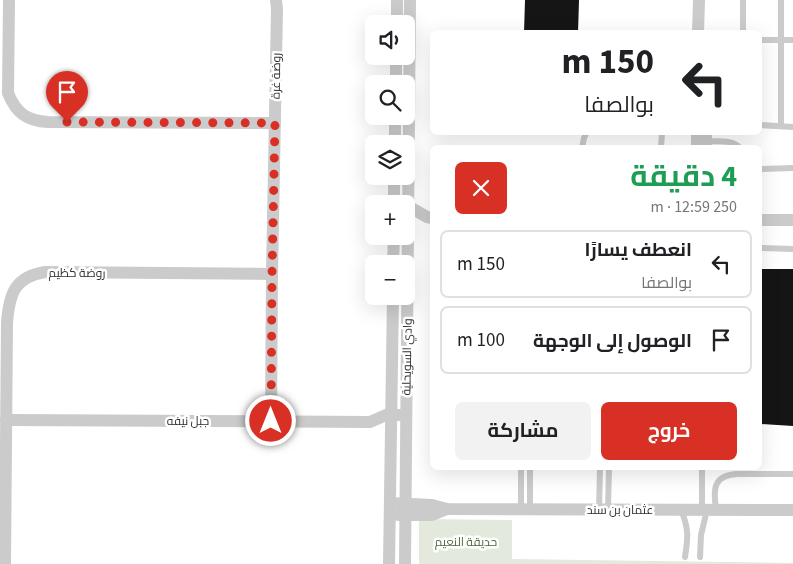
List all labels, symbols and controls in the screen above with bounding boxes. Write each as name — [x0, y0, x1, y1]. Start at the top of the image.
map controls — [365, 15, 415, 305]
button: sound — [365, 15, 415, 65]
text: 150 m — [562, 37, 654, 87]
icon: left — [672, 50, 737, 115]
street label: روضة غرة — [268, 53, 285, 99]
pin — [46, 71, 88, 122]
button: search — [365, 75, 415, 125]
icon: arrive — [53, 78, 81, 106]
text: بوالصفا — [584, 89, 654, 121]
button: layers — [365, 135, 415, 185]
text: 4 دقيقة — [630, 155, 737, 198]
button: close — [455, 162, 507, 214]
button: + — [365, 195, 415, 245]
text: 250 m · 12:59 — [650, 196, 737, 218]
text: انعطف يسارًا — [585, 237, 692, 264]
icon: left — [707, 250, 735, 278]
text: 150 m — [457, 251, 505, 278]
button: − — [365, 255, 415, 305]
street label: روضة كظيم — [49, 265, 105, 282]
text: بوالصفا — [641, 272, 692, 294]
street label: وادي السويحلية — [398, 318, 418, 396]
icon: arrive — [707, 326, 735, 354]
text: 100 m — [457, 327, 505, 354]
text: الوصول إلى الوجهة — [533, 328, 692, 355]
position arrow — [244, 394, 296, 446]
button: مشاركة — [455, 402, 591, 460]
button: خروج — [601, 402, 737, 460]
street label: جبل نيفه — [167, 413, 209, 430]
street label: عثمان بن سند — [587, 502, 653, 519]
park label: حديقة النعيم — [435, 534, 497, 551]

